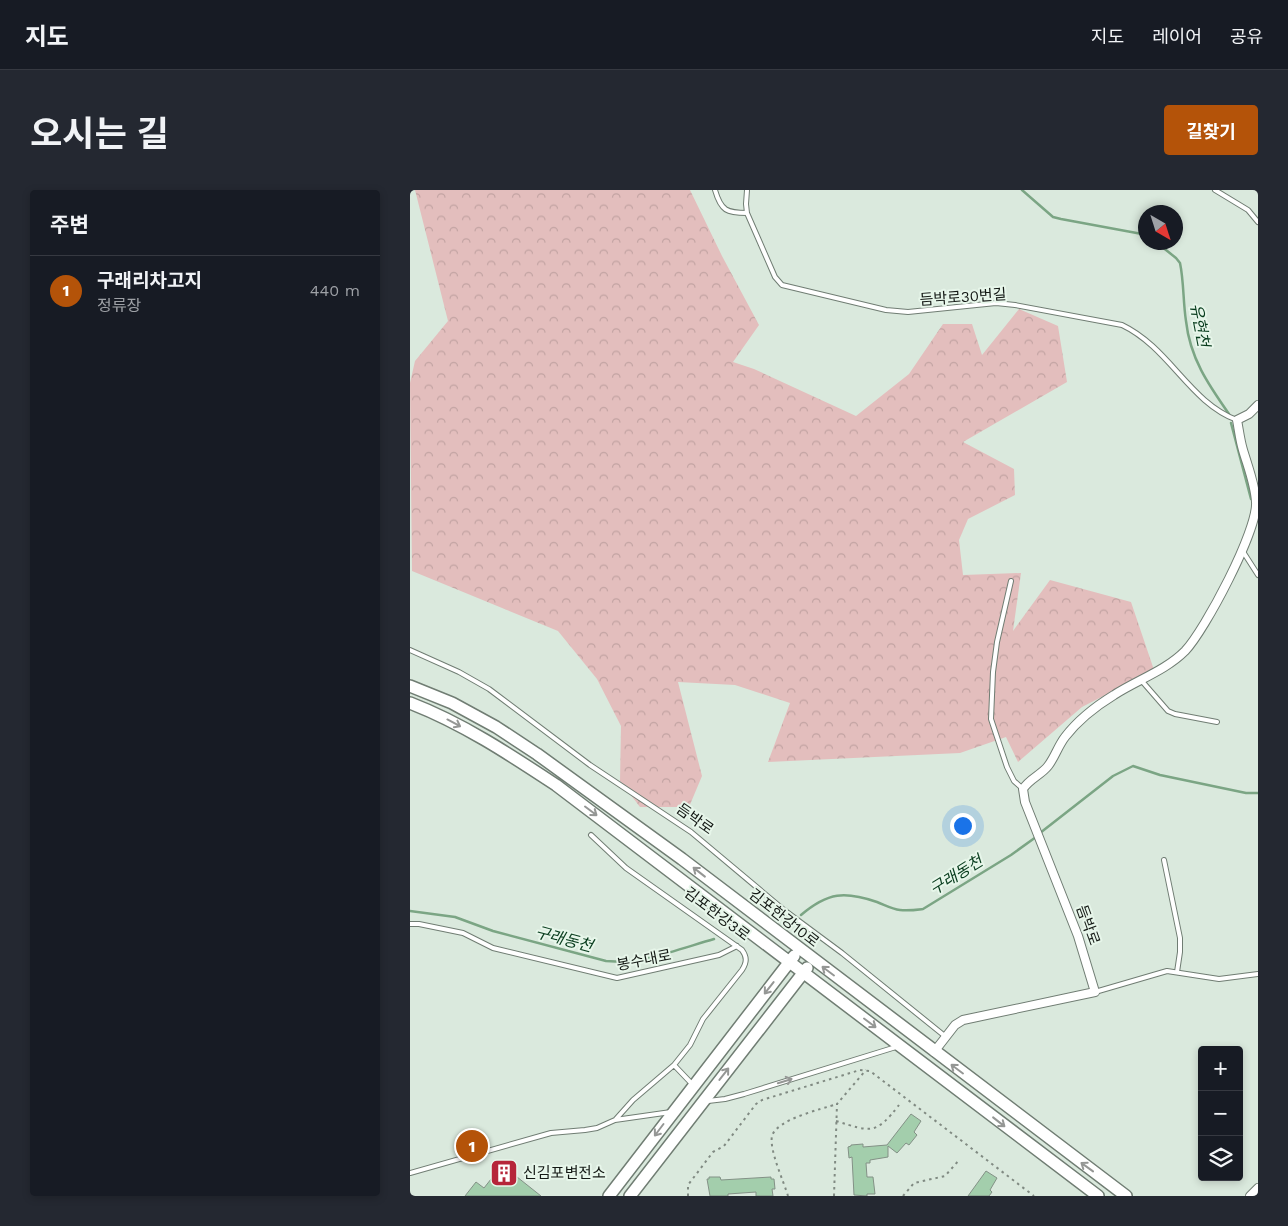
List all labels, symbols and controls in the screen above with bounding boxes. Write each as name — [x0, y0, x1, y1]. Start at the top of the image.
text: 지도 — [25, 23, 69, 51]
text: 지도 — [1091, 26, 1124, 47]
text: 레이어 — [1152, 26, 1202, 47]
text: 공유 — [1230, 26, 1263, 47]
button: 길찾기 — [1164, 105, 1258, 155]
text: 오시는 길 — [30, 113, 169, 155]
north arrow — [1138, 205, 1183, 250]
text: 주변 — [50, 212, 89, 237]
text: 구래리차고지 — [97, 269, 202, 292]
text: 1 — [63, 281, 69, 300]
text: 440 m — [310, 281, 360, 300]
street label: 듬박로30번길 — [919, 285, 1007, 309]
text: 정류장 — [97, 296, 141, 315]
water label: 유현천 — [1186, 302, 1214, 351]
one-way arrow — [447, 719, 461, 729]
street label: 듬박로 — [673, 800, 717, 838]
one-way arrow — [584, 806, 598, 816]
your location — [950, 813, 976, 839]
water label: 구래동천 — [926, 850, 988, 899]
one-way arrow — [692, 867, 706, 877]
street label: 김포한강3로 — [681, 883, 753, 945]
street label: 김포한강10로 — [745, 885, 823, 951]
street label: 듬박로 — [1072, 902, 1104, 948]
water label: 구래동천 — [533, 922, 597, 956]
street label: 봉수대로 — [615, 946, 673, 974]
one-way arrow — [821, 966, 835, 976]
one-way arrow — [764, 981, 775, 994]
one-way arrow — [863, 1017, 876, 1028]
map controls — [1198, 1046, 1243, 1181]
button: + — [1198, 1046, 1243, 1091]
one-way arrow — [951, 1064, 964, 1075]
one-way arrow — [719, 1068, 730, 1081]
one-way arrow — [776, 1076, 792, 1086]
button: − — [1198, 1091, 1243, 1136]
one-way arrow — [992, 1117, 1006, 1127]
one-way arrow — [654, 1123, 664, 1137]
pin: 1 — [456, 1127, 488, 1165]
button: layers — [1198, 1136, 1243, 1181]
building icon: 신김포변전소 — [489, 1158, 519, 1188]
one-way arrow — [1080, 1162, 1094, 1172]
place label: 신김포변전소 — [523, 1164, 606, 1182]

